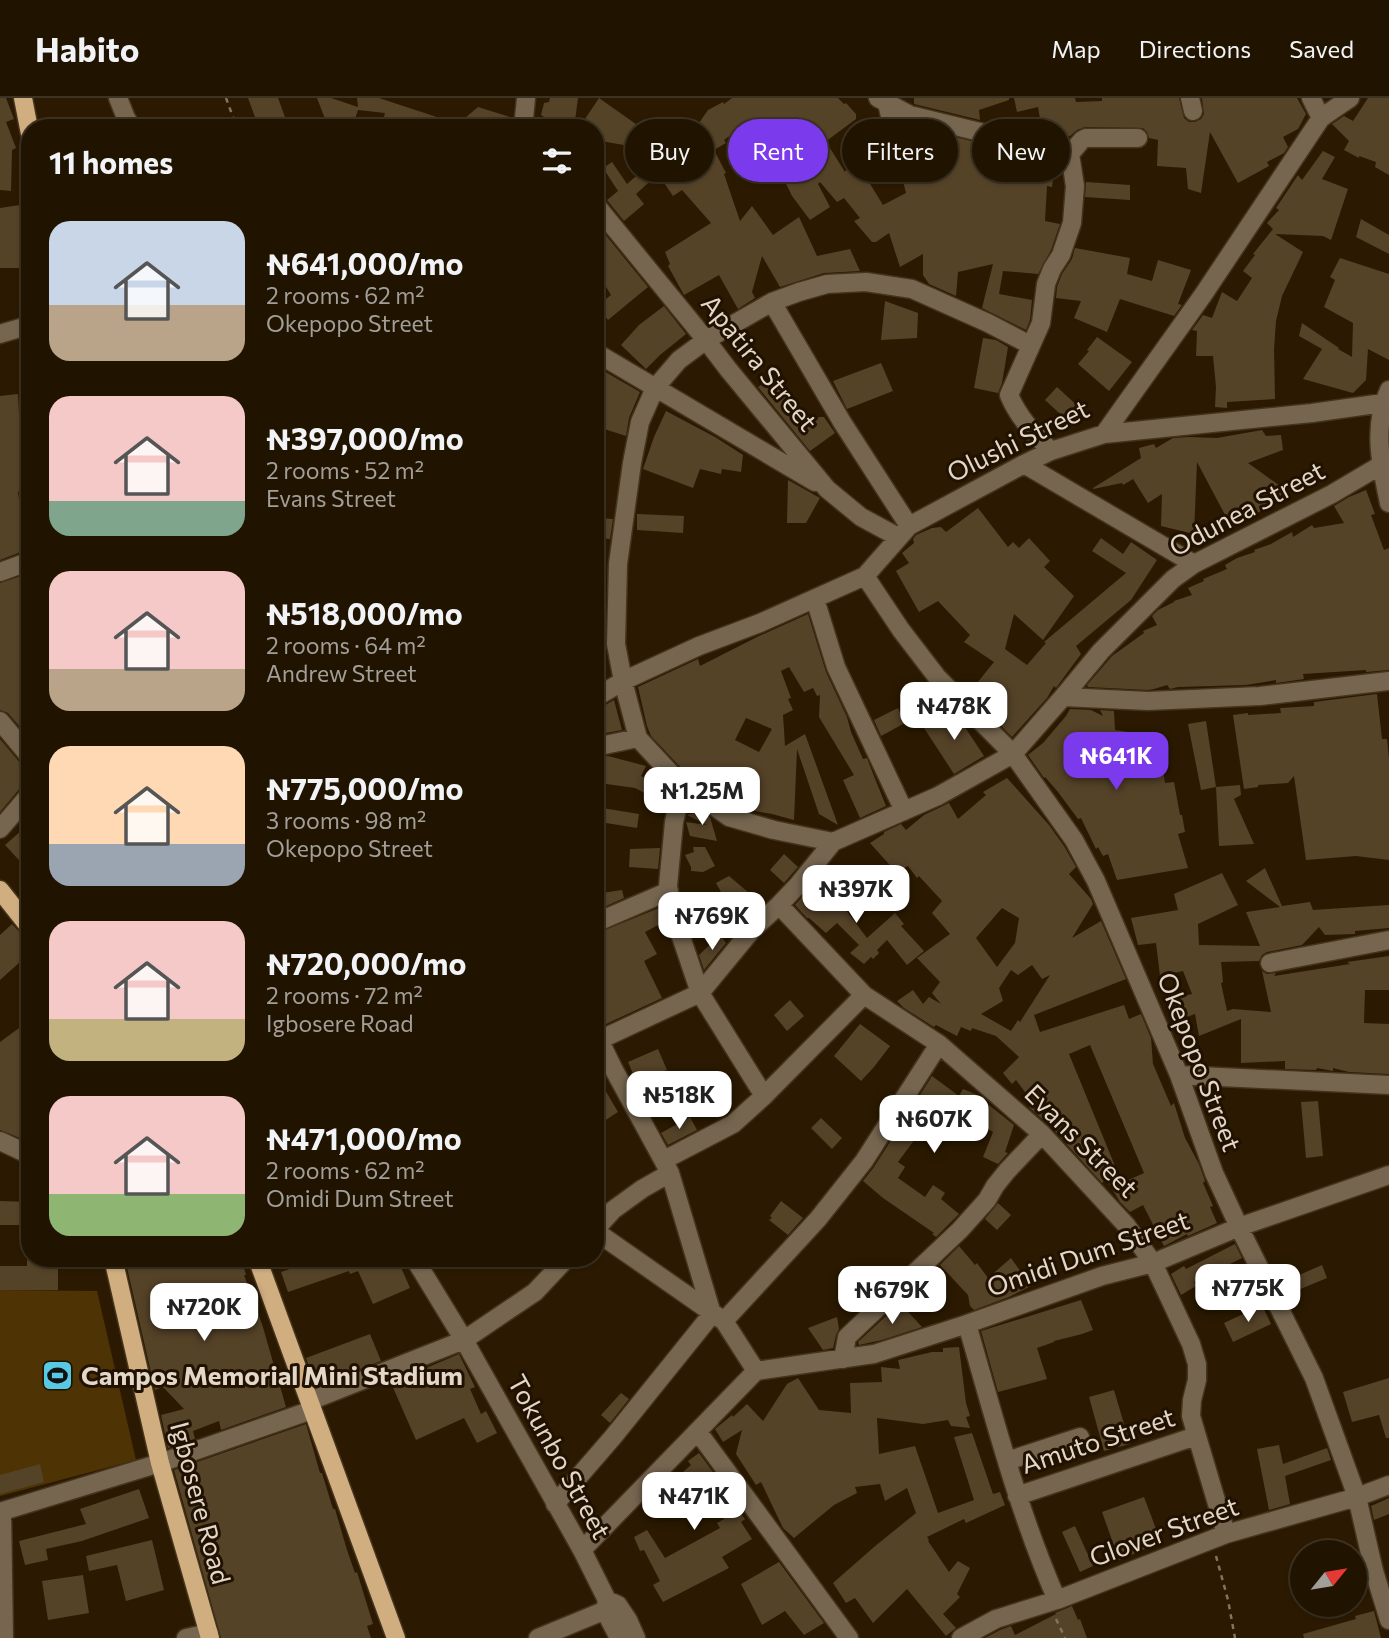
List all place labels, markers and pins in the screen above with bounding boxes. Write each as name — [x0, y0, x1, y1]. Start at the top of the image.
pin: ₦478K — [905, 682, 1003, 742]
pin: ₦641K — [1067, 732, 1165, 792]
pin: ₦1.25M — [645, 768, 759, 827]
pin: ₦397K — [807, 866, 905, 925]
pin: ₦769K — [663, 892, 761, 952]
pin: ₦518K — [630, 1072, 728, 1131]
pin: ₦607K — [885, 1096, 983, 1155]
pin: ₦775K — [1199, 1264, 1297, 1324]
pin: ₦679K — [843, 1266, 941, 1326]
pin: ₦720K — [155, 1284, 253, 1343]
sports icon: Campos Memorial Mini Stadium — [41, 1359, 75, 1393]
place label: Campos Memorial Mini Stadium — [81, 1359, 463, 1390]
pin: ₦471K — [645, 1472, 743, 1532]

